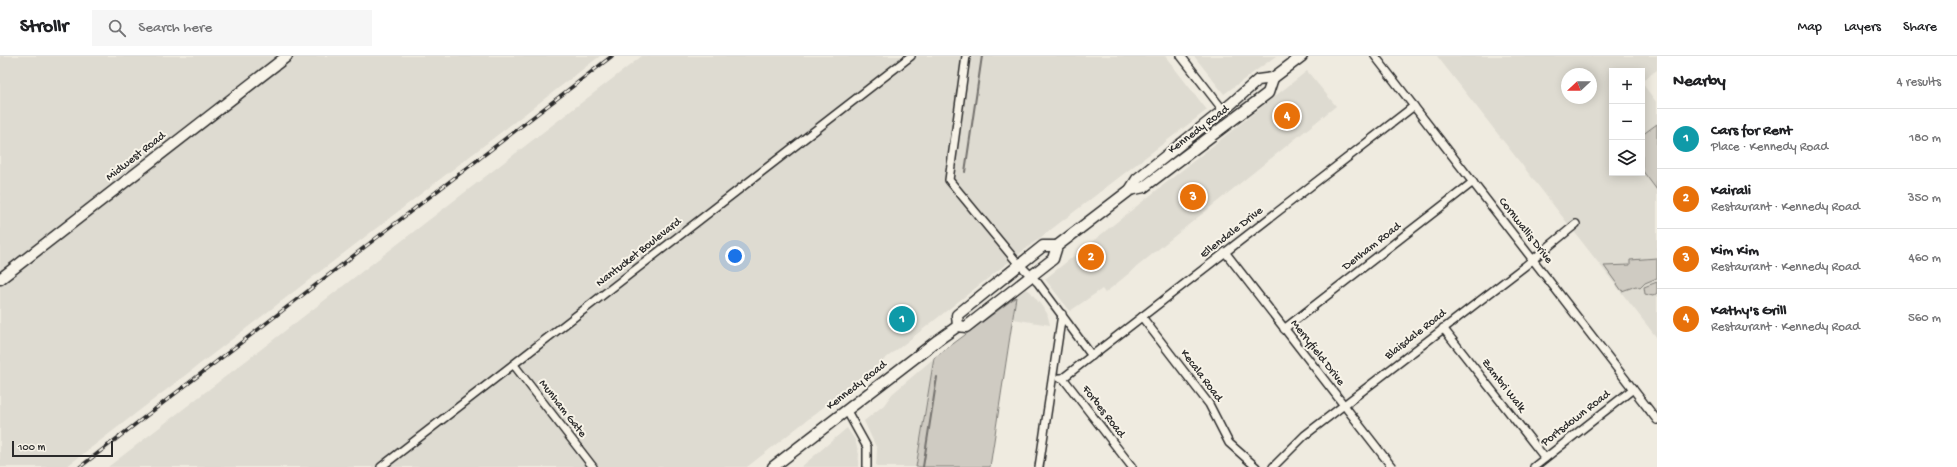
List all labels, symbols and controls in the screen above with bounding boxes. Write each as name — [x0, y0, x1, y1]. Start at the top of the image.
search box — [92, 10, 372, 46]
text: Strollr — [20, 16, 68, 39]
icon: search — [106, 17, 128, 39]
text: Search here — [138, 19, 212, 37]
text: Map — [1798, 19, 1822, 36]
text: Layers — [1844, 19, 1881, 36]
text: Share — [1903, 19, 1937, 36]
north arrow — [1561, 68, 1597, 104]
map controls — [1609, 68, 1645, 176]
button: + — [1609, 68, 1645, 104]
text: Nearby — [1673, 72, 1726, 92]
text: 4 results — [1897, 75, 1941, 90]
pin: 4 — [1274, 101, 1300, 131]
street label: Kennedy Road — [1166, 102, 1233, 157]
button: − — [1609, 104, 1645, 140]
text: Cars for Rent — [1711, 122, 1792, 140]
street label: Midwest Road — [103, 129, 169, 185]
text: 1 — [1683, 131, 1689, 146]
text: 180 m — [1909, 131, 1941, 146]
button: layers — [1609, 140, 1645, 176]
text: Place · Kennedy Road — [1711, 140, 1828, 155]
pin: 3 — [1180, 182, 1206, 212]
text: Kairali — [1711, 182, 1751, 200]
text: 2 — [1683, 191, 1689, 206]
text: 350 m — [1908, 191, 1941, 206]
street label: Cornwallis Drive — [1495, 195, 1556, 267]
text: Restaurant · Kennedy Road — [1711, 200, 1860, 215]
street label: Ellendale Drive — [1198, 204, 1267, 262]
street label: Nantucket Boulevard — [594, 215, 685, 291]
street label: Denham Road — [1339, 219, 1405, 275]
pin: 2 — [1078, 242, 1104, 272]
text: Kim Kim — [1711, 242, 1759, 260]
your location — [725, 246, 745, 266]
text: 3 — [1683, 251, 1689, 266]
text: 460 m — [1909, 251, 1941, 266]
text: Restaurant · Kennedy Road — [1711, 260, 1860, 275]
text: Kathy's Grill — [1711, 302, 1787, 320]
pin: 1 — [889, 304, 915, 334]
street label: Blaisdale Road — [1382, 306, 1450, 364]
text: 4 — [1683, 311, 1689, 326]
text: 560 m — [1908, 311, 1941, 326]
street label: Merryfield Drive — [1287, 317, 1348, 389]
text: Restaurant · Kennedy Road — [1711, 320, 1860, 335]
street label: Kecala Road — [1177, 347, 1226, 406]
street label: Zambri Walk — [1478, 357, 1529, 417]
street label: Kennedy Road — [824, 358, 891, 414]
street label: Munham Gate — [535, 377, 589, 441]
street label: Forbes Road — [1078, 382, 1128, 442]
street label: Portsdown Road — [1538, 387, 1614, 451]
scale bar — [12, 439, 113, 458]
text: 100 m — [18, 442, 45, 454]

